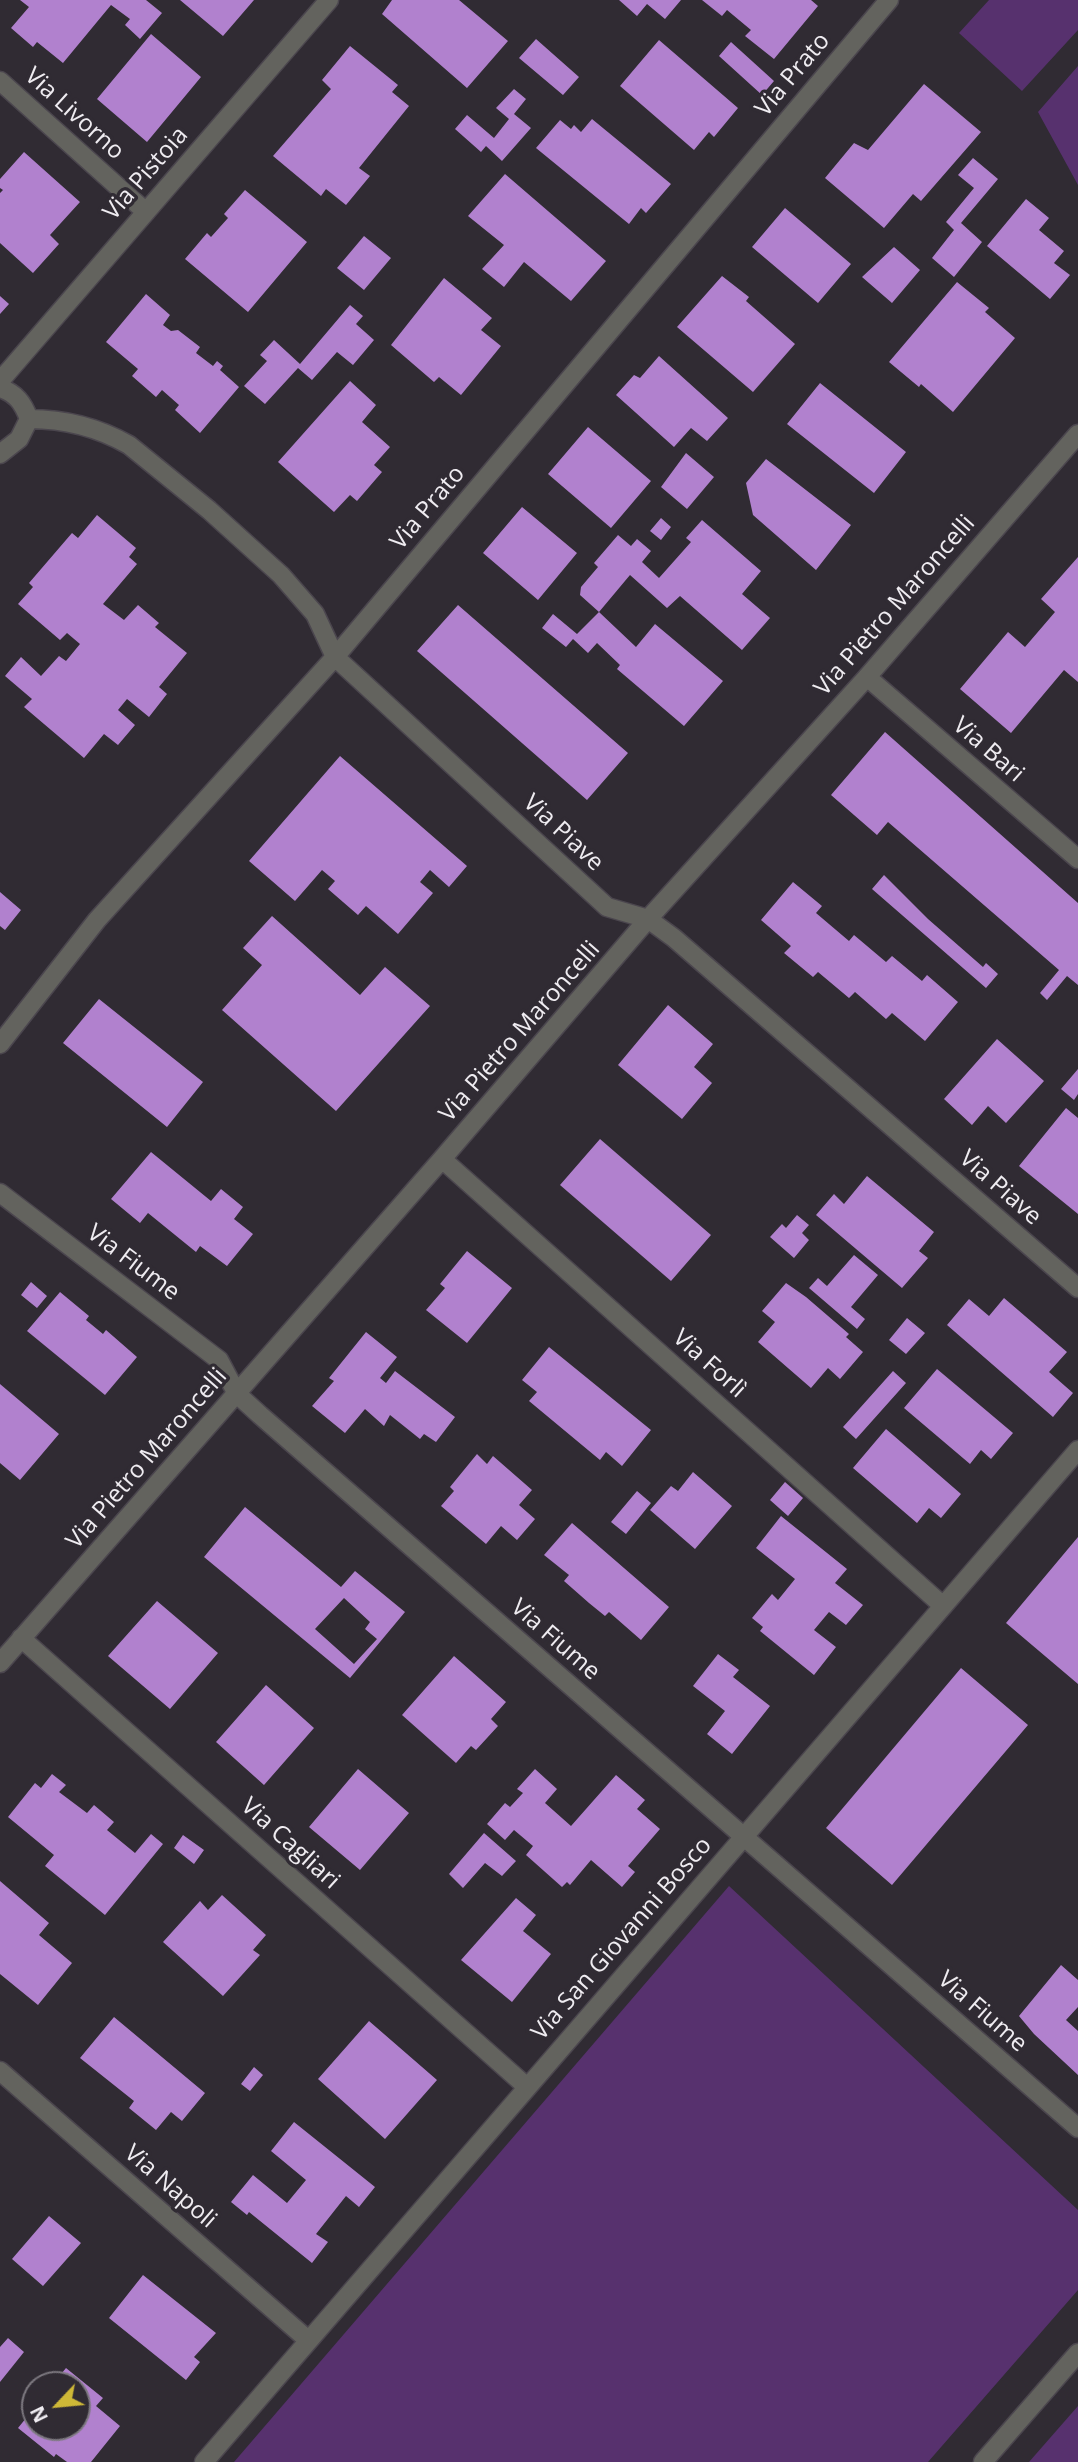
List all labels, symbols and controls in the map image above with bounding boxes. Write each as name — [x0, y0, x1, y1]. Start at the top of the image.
street label: Via Prato — [750, 27, 836, 123]
street label: Via Livorno — [18, 62, 130, 166]
street label: Via Pistoia — [98, 121, 194, 227]
street label: Via Prato — [385, 460, 471, 556]
street label: Via Pietro Maroncelli — [809, 510, 981, 702]
street label: Via Bari — [947, 711, 1029, 789]
street label: Via Piave — [517, 789, 609, 877]
street label: Via Pietro Maroncelli — [434, 936, 606, 1128]
street label: Via Piave — [953, 1145, 1047, 1231]
street label: Via Fiume — [81, 1219, 185, 1307]
street label: Via Forlì — [666, 1324, 752, 1404]
street label: Via Pietro Maroncelli — [61, 1363, 233, 1555]
street label: Via Fiume — [504, 1593, 606, 1687]
street label: Via Cagliari — [235, 1792, 345, 1896]
street label: Via San Giovanni Bosco — [526, 1832, 718, 2046]
street label: Via Fiume — [931, 1965, 1033, 2059]
street label: Via Napoli — [118, 2139, 222, 2235]
north arrow — [21, 2371, 91, 2441]
text: N — [24, 2402, 54, 2427]

